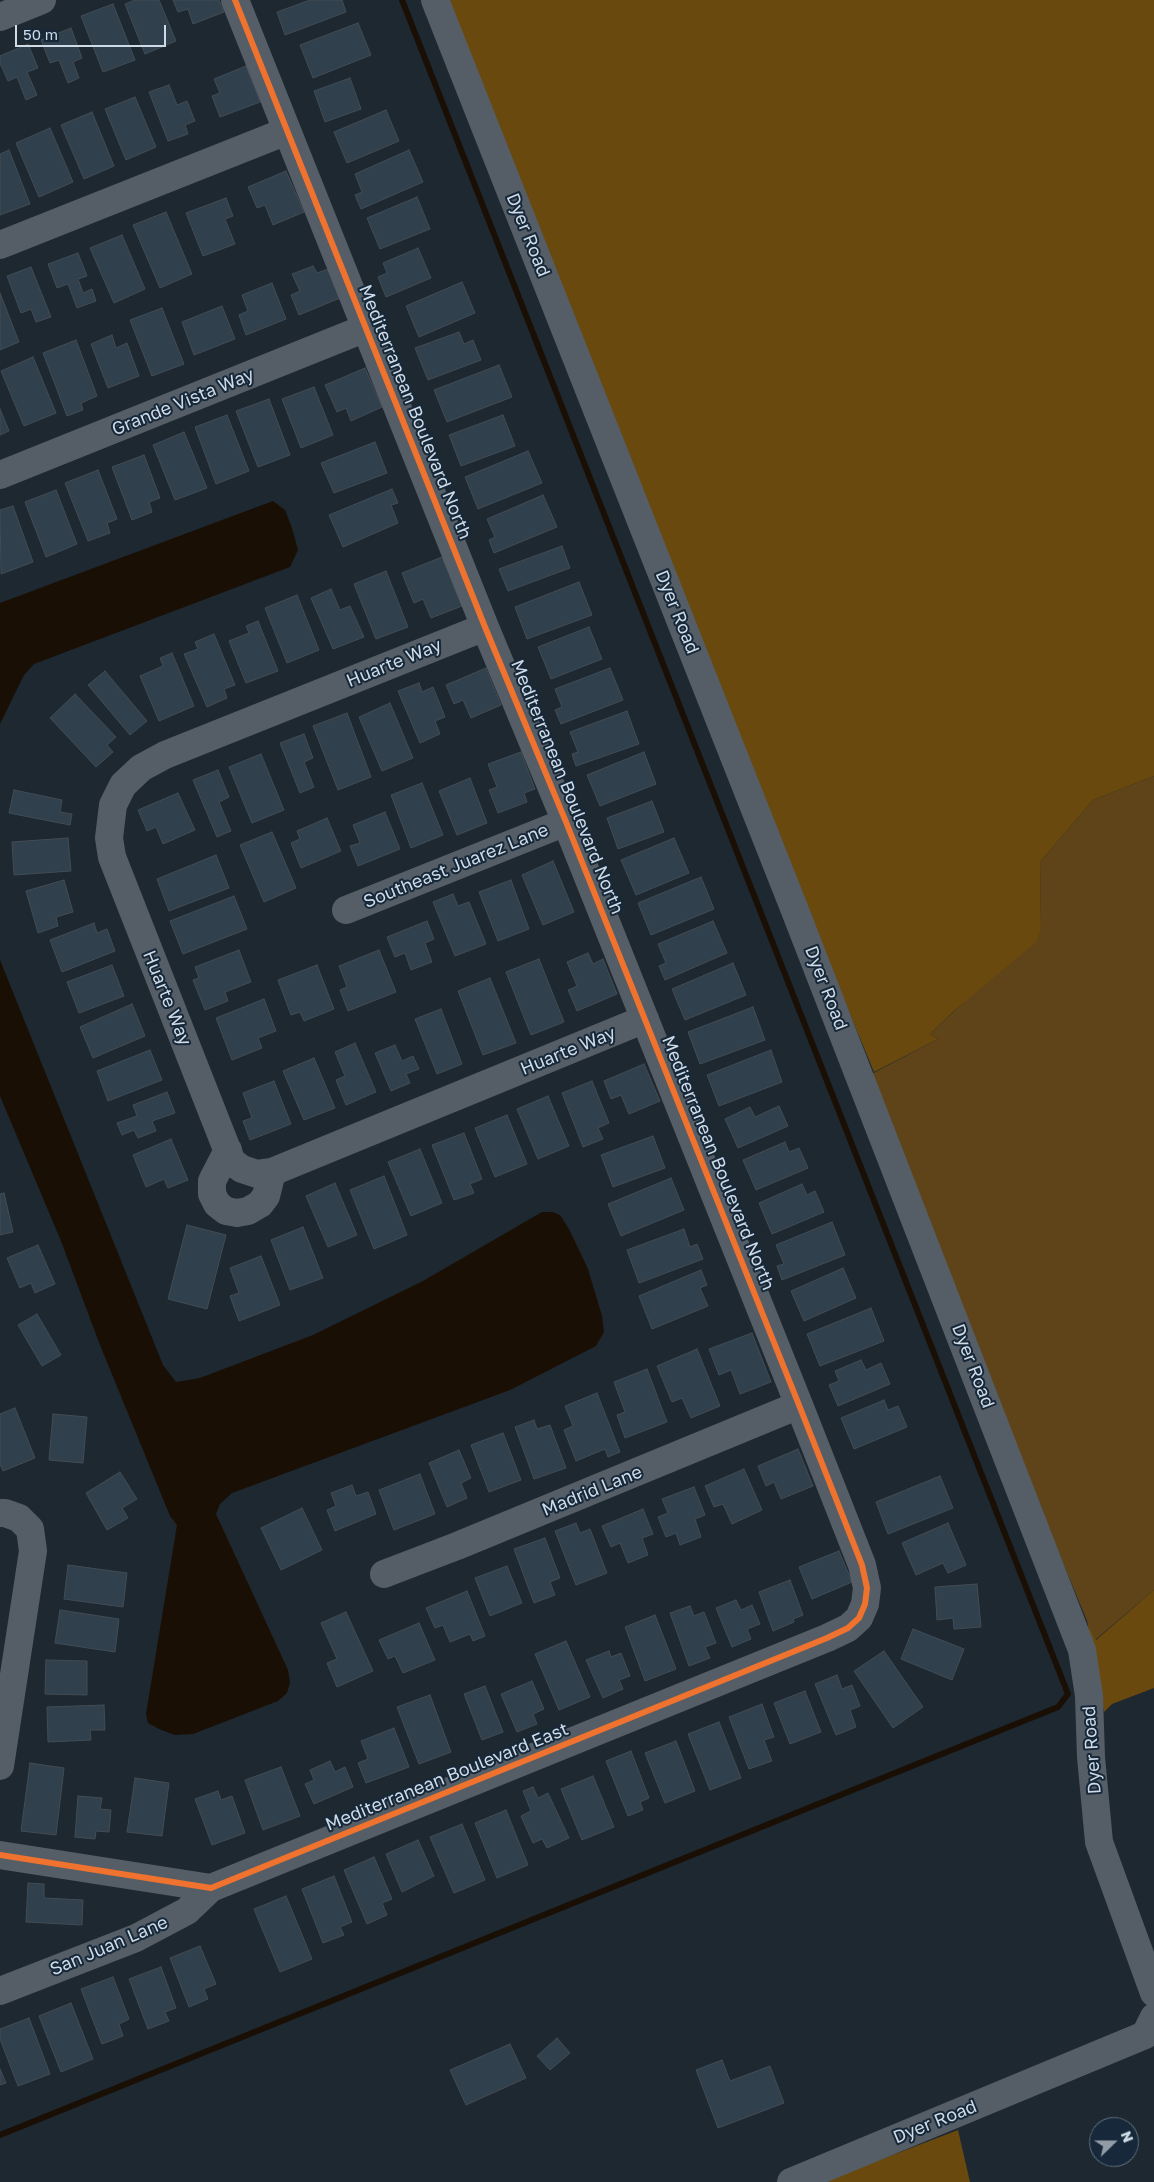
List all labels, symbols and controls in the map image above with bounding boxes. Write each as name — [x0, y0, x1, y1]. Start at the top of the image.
scale bar — [18, 15, 169, 47]
text: 50 m — [23, 25, 58, 43]
street label: Dyer Road — [501, 190, 555, 280]
street label: Mediterranean Boulevard North — [354, 282, 476, 542]
street label: Grande Vista Way — [109, 364, 257, 440]
street label: Dyer Road — [650, 567, 704, 657]
street label: Huarte Way — [343, 634, 445, 692]
street label: Mediterranean Boulevard North — [506, 657, 628, 917]
street label: Southeast Juarez Lane — [360, 819, 552, 913]
street label: Dyer Road — [800, 943, 852, 1033]
street label: Huarte Way — [138, 947, 196, 1049]
street label: Huarte Way — [517, 1022, 619, 1080]
street label: Mediterranean Boulevard North — [657, 1033, 779, 1293]
street label: Dyer Road — [947, 1321, 999, 1411]
street label: Madrid Lane — [539, 1461, 645, 1521]
street label: Dyer Road — [1078, 1705, 1106, 1795]
street label: Mediterranean Boulevard East — [322, 1718, 572, 1836]
street label: San Juan Lane — [47, 1911, 171, 1981]
street label: Dyer Road — [890, 2095, 980, 2149]
north arrow — [1089, 2117, 1139, 2167]
text: N — [1118, 2128, 1137, 2145]

